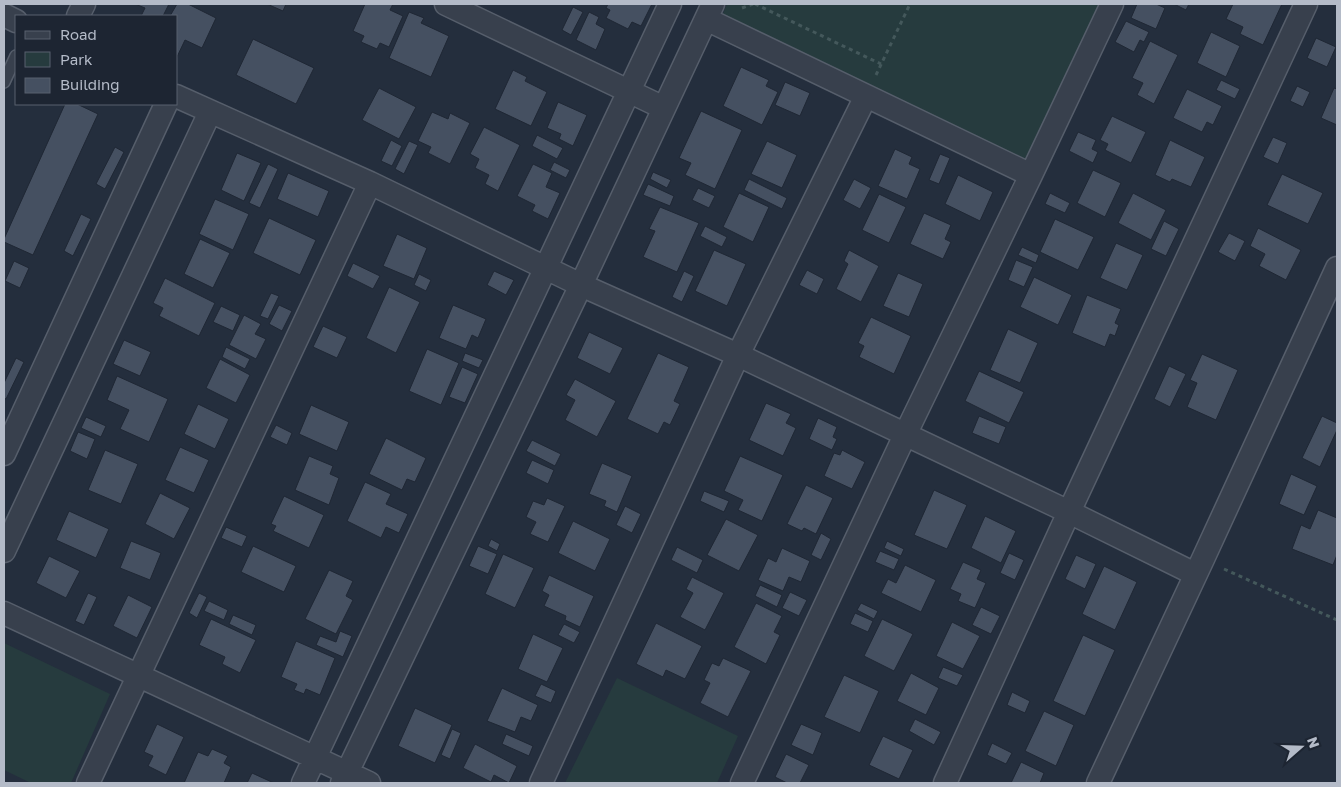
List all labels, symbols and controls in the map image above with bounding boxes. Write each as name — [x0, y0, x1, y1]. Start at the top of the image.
legend — [15, 15, 178, 105]
text: Road — [60, 25, 97, 43]
text: Park — [60, 50, 93, 68]
text: Building — [60, 75, 120, 93]
north arrow — [1276, 722, 1326, 772]
text: N — [1304, 734, 1323, 750]

